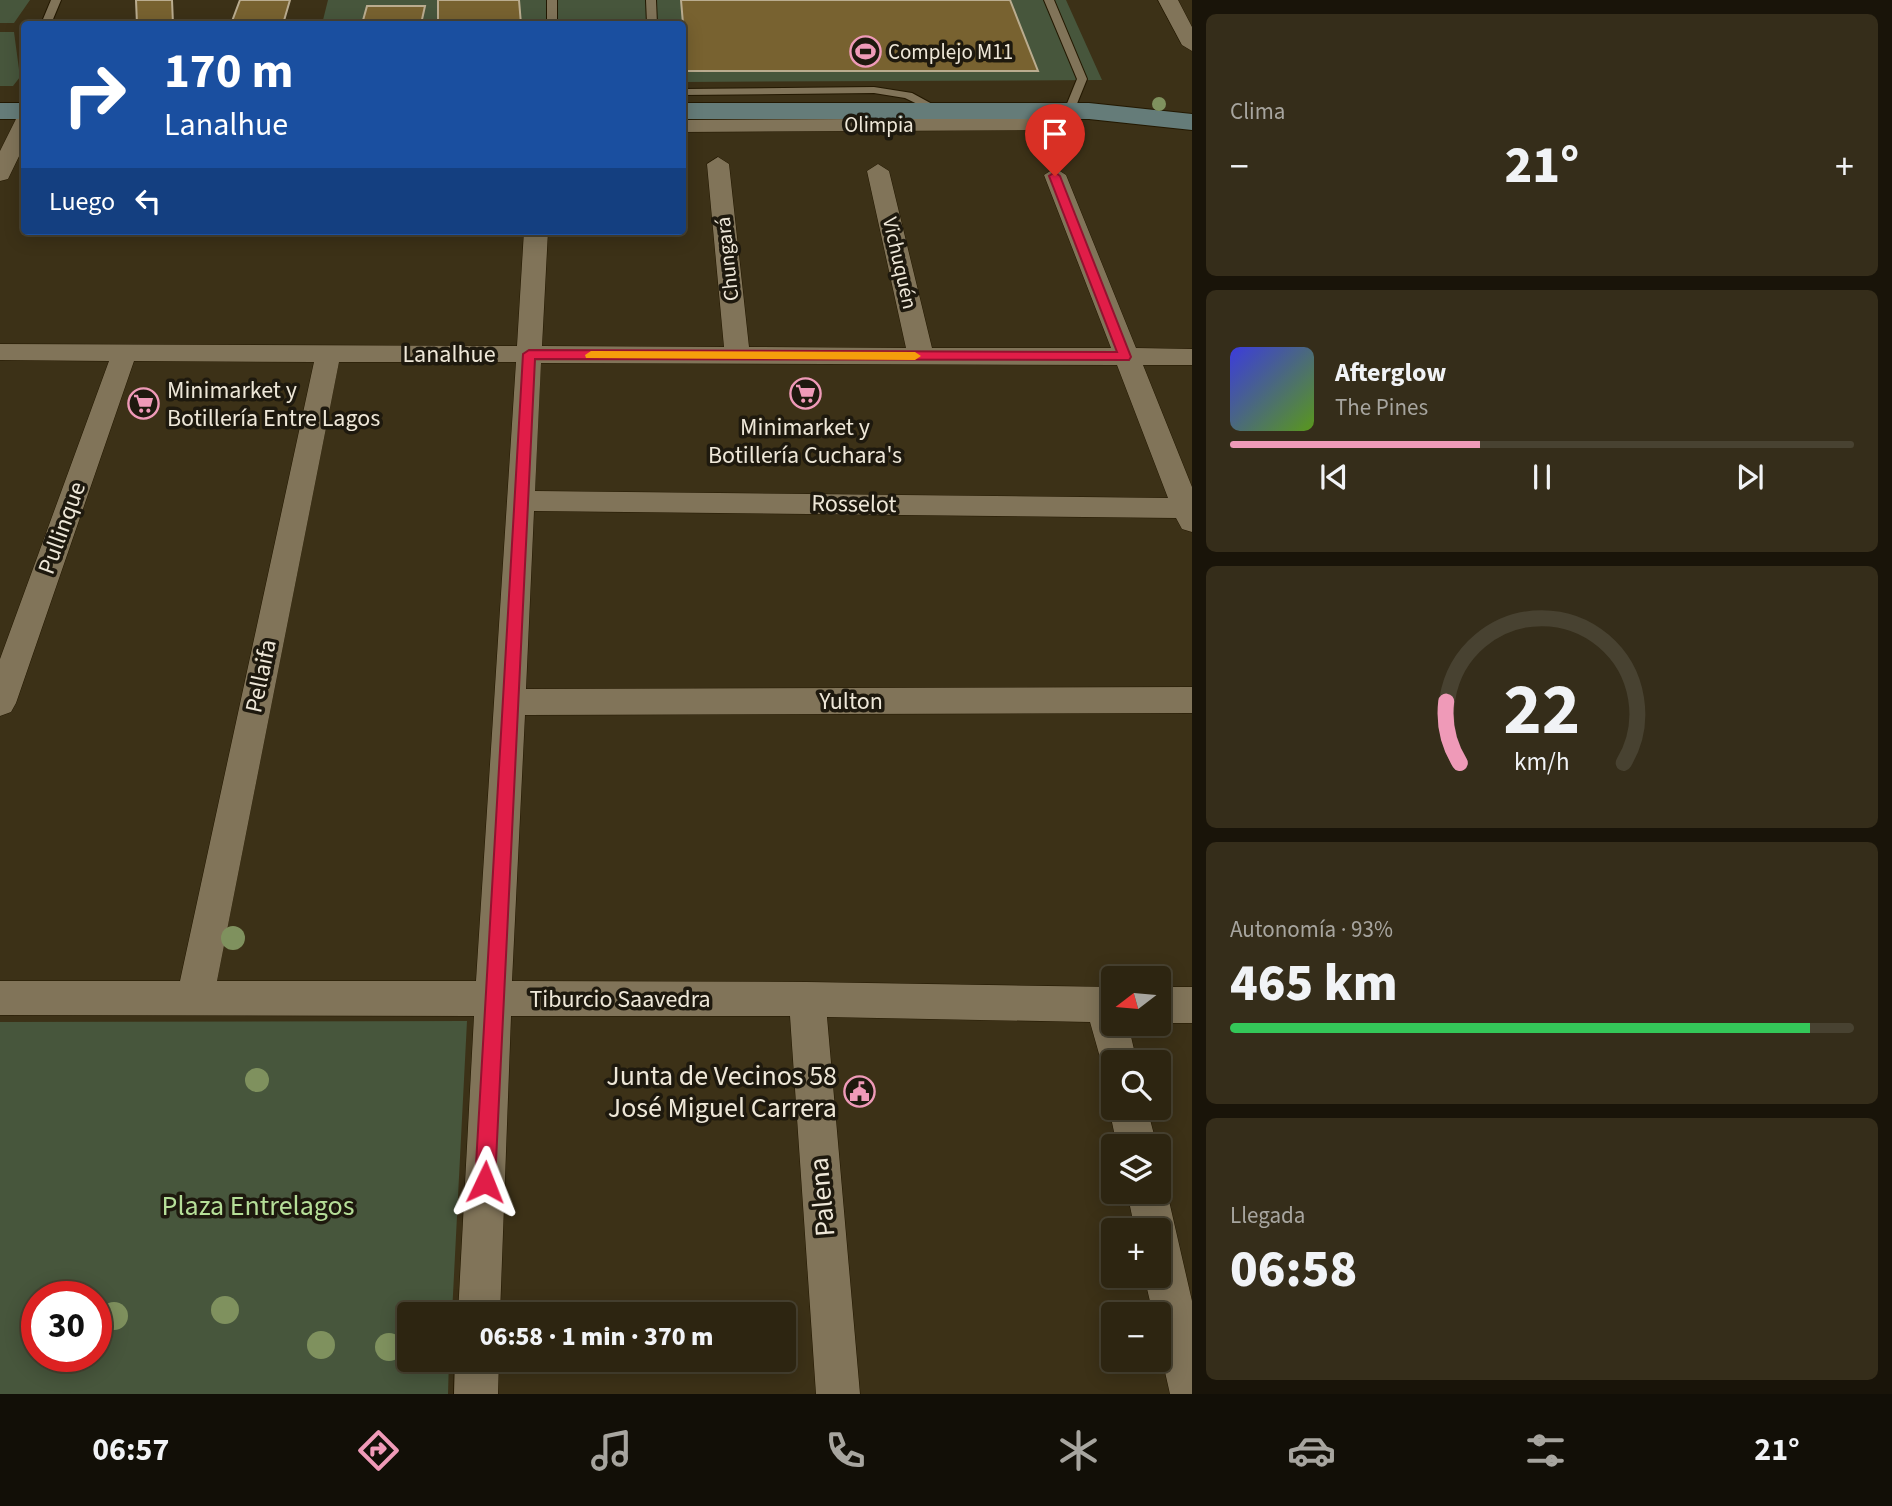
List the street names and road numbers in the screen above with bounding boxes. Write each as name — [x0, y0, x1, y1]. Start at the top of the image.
street label: Olimpia — [844, 110, 914, 140]
street label: Vichuquén — [875, 214, 925, 312]
street label: Chungará — [708, 215, 746, 303]
street label: Lanalhue — [402, 337, 496, 372]
street label: Pullinque — [29, 477, 95, 579]
street label: Rosselot — [811, 486, 897, 522]
street label: Pellaifa — [236, 636, 286, 716]
street label: Yulton — [818, 684, 883, 719]
street label: Tiburcio Saavedra — [529, 982, 711, 1017]
street label: Palena — [799, 1156, 845, 1238]

